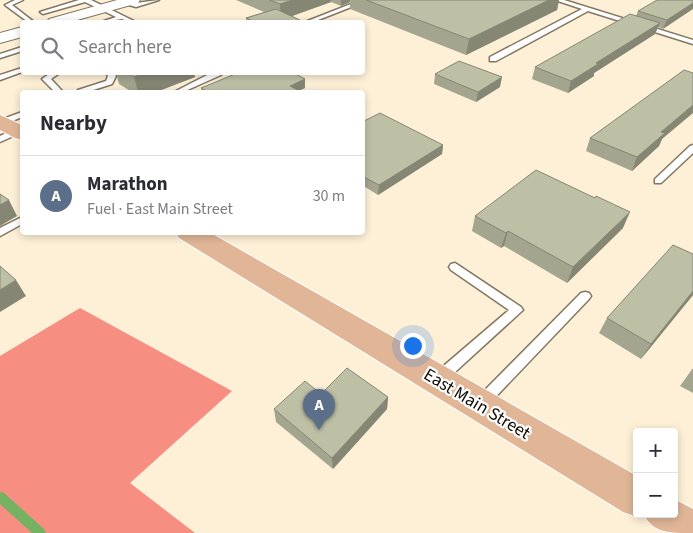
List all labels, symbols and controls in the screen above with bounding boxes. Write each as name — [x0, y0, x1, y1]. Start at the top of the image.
search box — [20, 20, 365, 75]
icon: search — [38, 34, 66, 62]
text: Search here — [78, 34, 172, 61]
text: Nearby — [40, 108, 107, 138]
text: Marathon — [87, 171, 168, 198]
text: A — [51, 185, 61, 207]
text: 30 m — [313, 185, 345, 207]
text: Fuel · East Main Street — [87, 198, 233, 220]
your location — [400, 333, 426, 359]
street label: East Main Street — [419, 362, 535, 446]
pin: A — [303, 389, 335, 430]
map controls — [633, 428, 678, 518]
button: + — [633, 428, 678, 473]
button: − — [633, 473, 678, 518]

